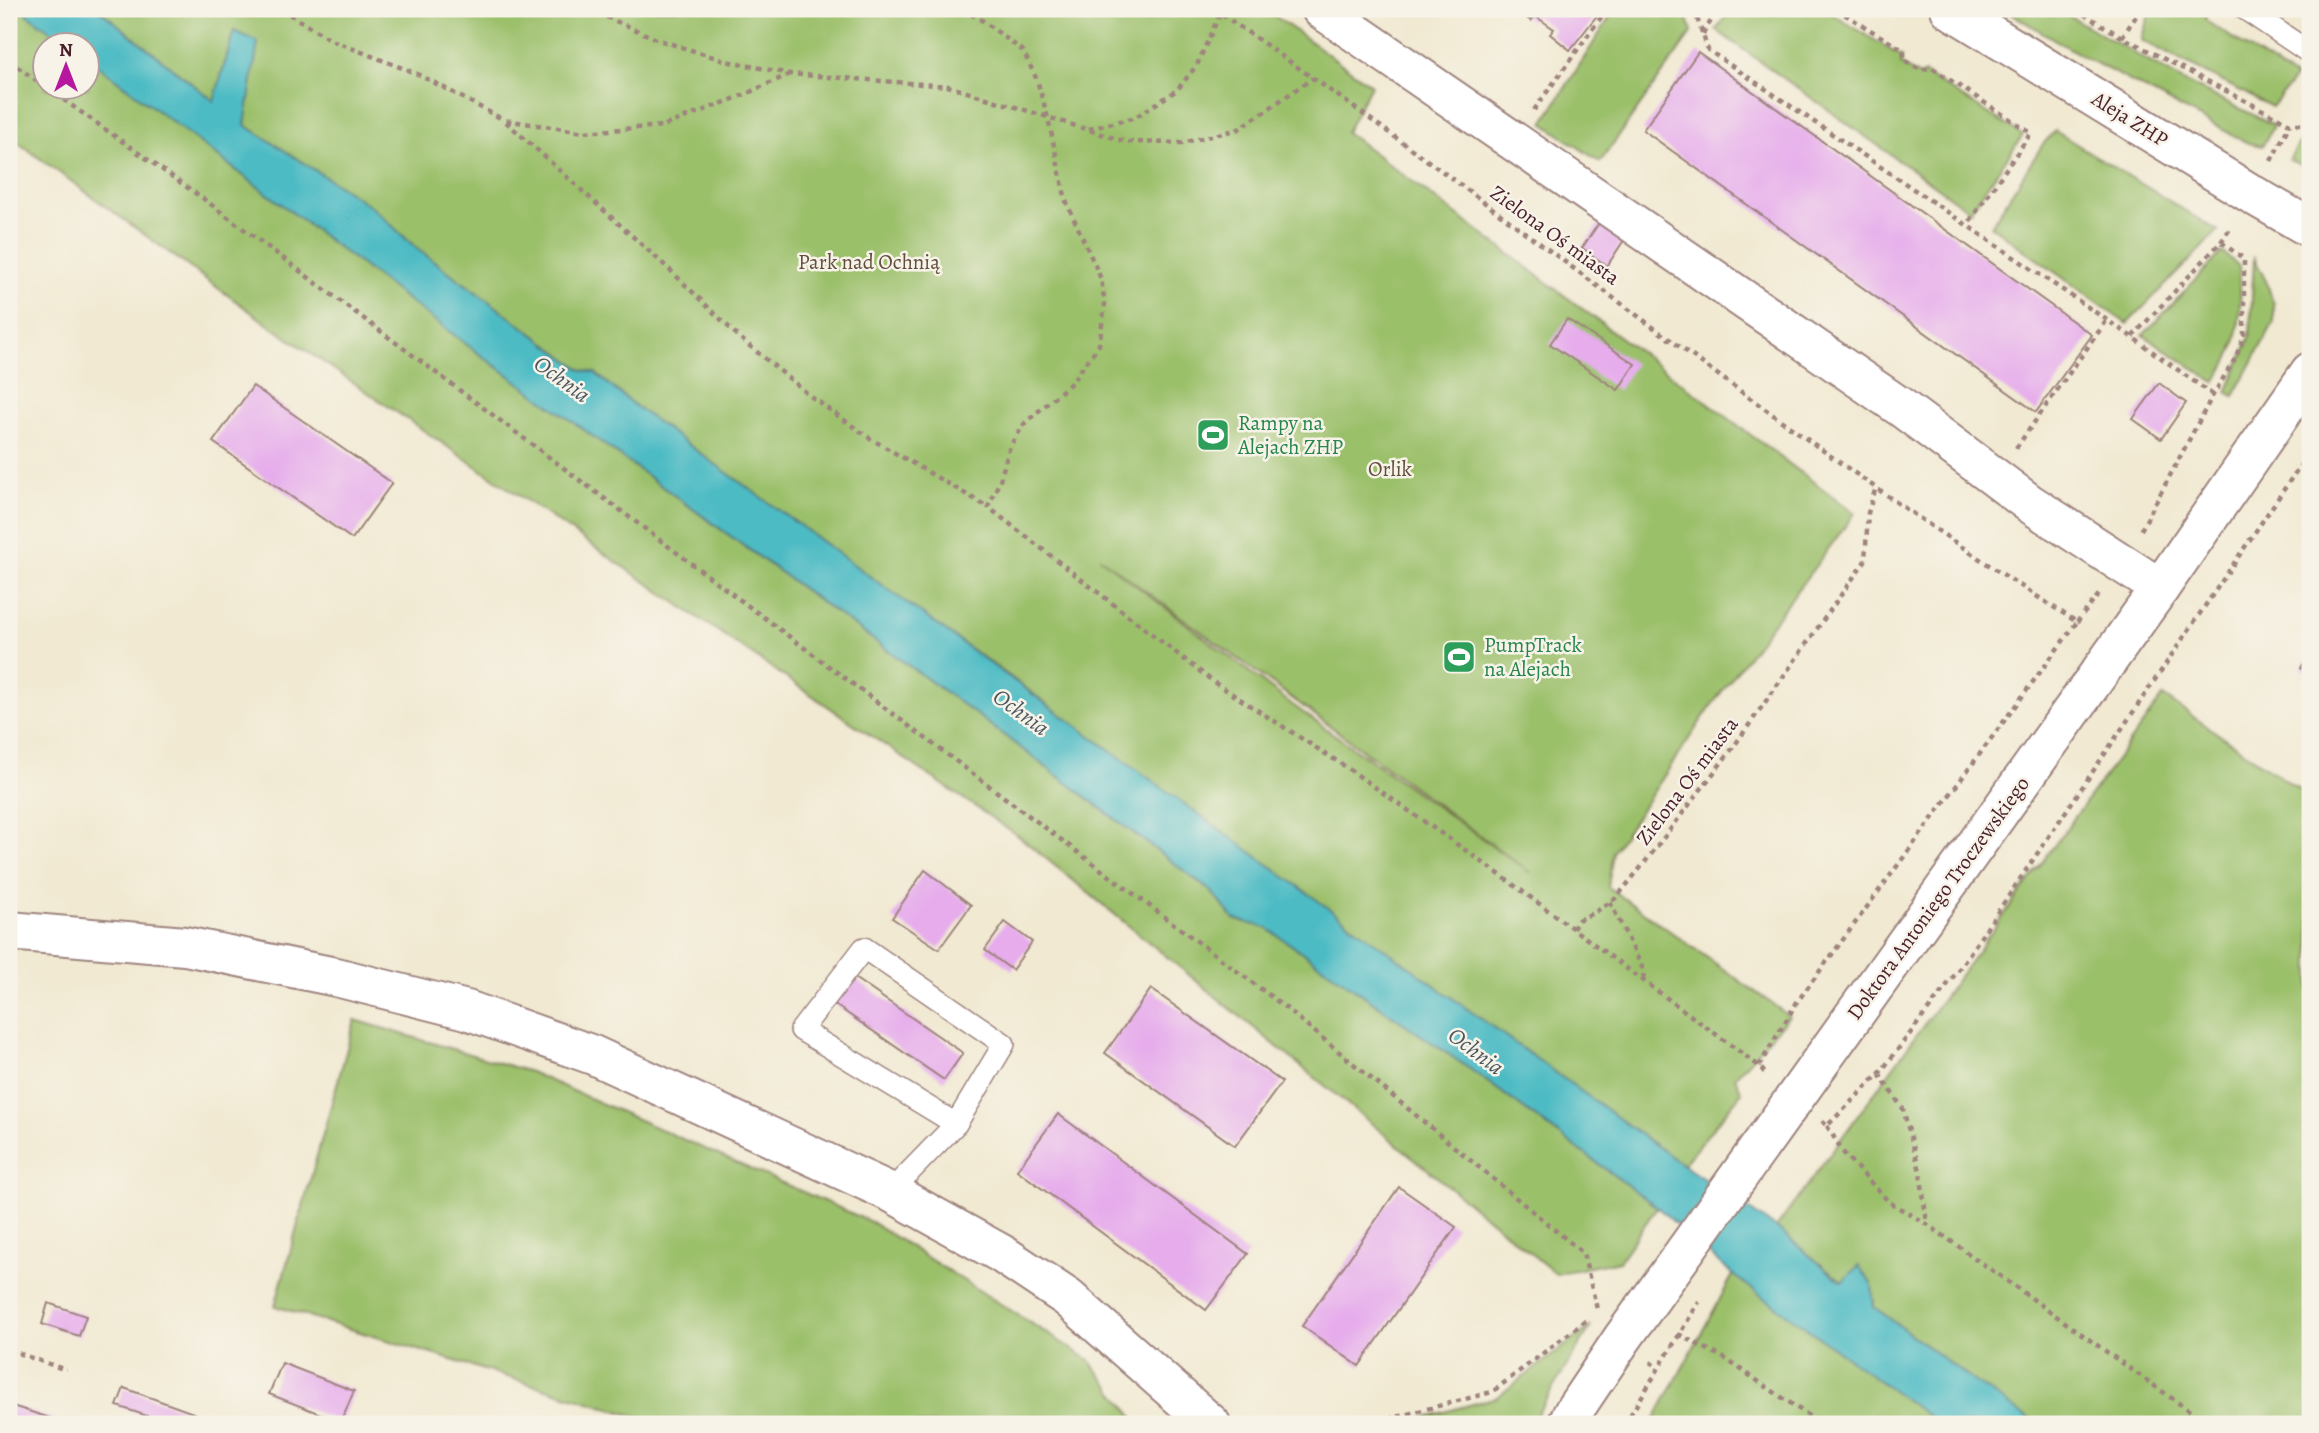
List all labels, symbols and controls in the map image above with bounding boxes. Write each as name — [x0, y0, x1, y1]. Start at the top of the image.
north arrow — [32, 32, 102, 102]
text: N — [59, 37, 73, 63]
street label: Aleja ZHP — [2086, 84, 2174, 154]
street label: Zielona Oś miasta — [1485, 178, 1626, 292]
park label: Park nad Ochnią — [798, 248, 940, 276]
water label: Ochnia — [528, 348, 597, 410]
place label: Rampy na Alejach ZHP — [1237, 409, 1343, 461]
sports icon: Rampy na Alejach ZHP — [1194, 416, 1232, 454]
park label: Orlik — [1368, 455, 1413, 483]
place label: PumpTrack na Alejach — [1484, 631, 1583, 683]
sports icon: PumpTrack na Alejach — [1440, 638, 1478, 676]
water label: Ochnia — [987, 681, 1056, 743]
street label: Zielona Oś miasta — [1630, 711, 1745, 851]
street label: Doktora Antoniego Troczewskiego — [1840, 771, 2036, 1025]
water label: Ochnia — [1442, 1020, 1511, 1082]

